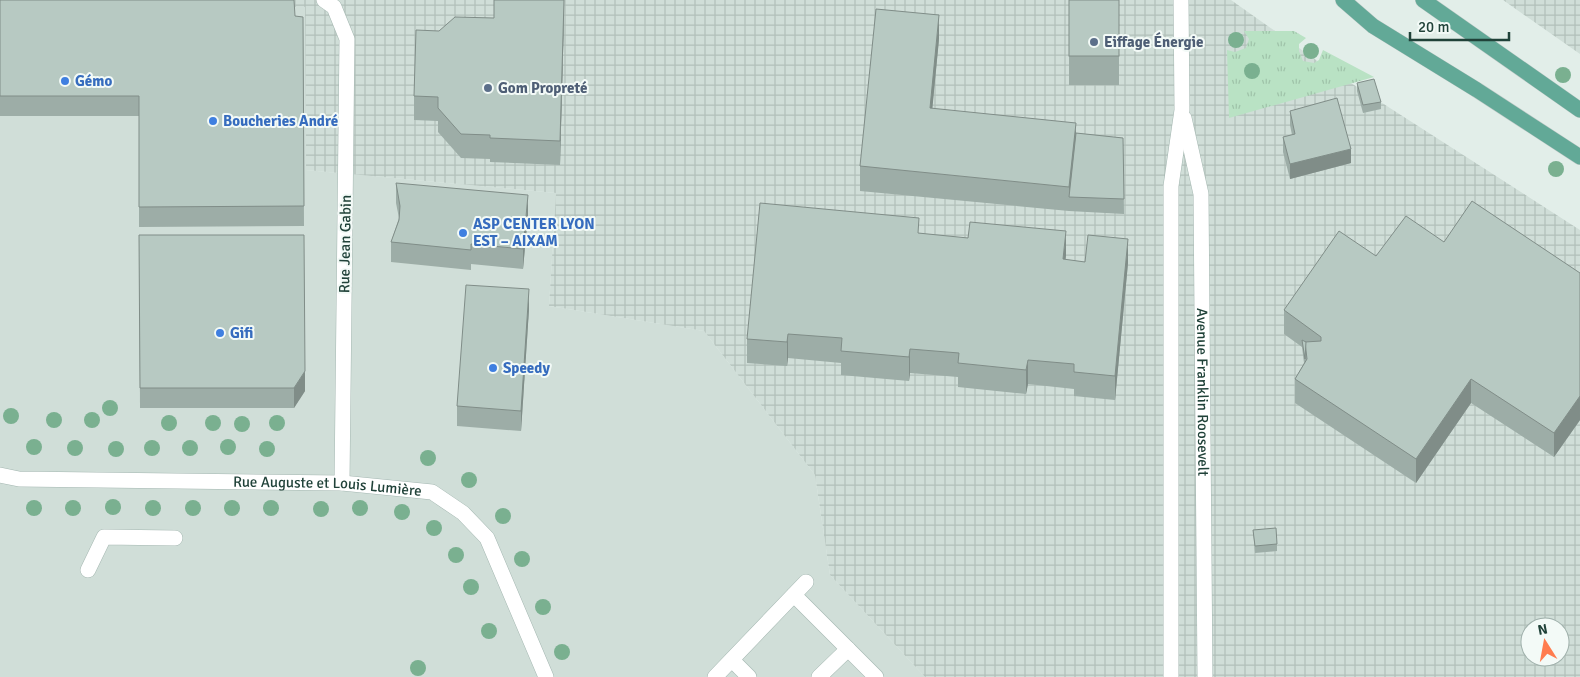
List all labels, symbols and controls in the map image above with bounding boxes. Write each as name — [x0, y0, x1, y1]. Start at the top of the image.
scale bar — [1410, 10, 1509, 42]
text: 20 m — [1418, 18, 1449, 36]
place label: Eiffage Énergie — [1104, 32, 1203, 51]
marker: Eiffage Énergie — [1088, 36, 1100, 48]
place label: Gémo — [75, 72, 112, 90]
marker: Gémo — [59, 75, 71, 87]
place label: Gom Propreté — [498, 79, 588, 97]
marker: Gom Propreté — [482, 82, 494, 94]
place label: Boucheries André — [223, 112, 338, 130]
marker: Boucheries André — [207, 115, 219, 127]
street label: Rue Jean Gabin — [335, 195, 355, 293]
place label: ASP CENTER LYON EST – AIXAM — [473, 215, 595, 250]
marker: ASP CENTER LYON EST – AIXAM — [457, 227, 469, 239]
street label: Avenue Franklin Roosevelt — [1193, 308, 1212, 476]
place label: Gifi — [230, 324, 253, 342]
marker: Gifi — [214, 327, 226, 339]
place label: Speedy — [503, 359, 550, 377]
marker: Speedy — [487, 362, 499, 374]
street label: Rue Auguste et Louis Lumière — [233, 473, 423, 500]
north arrow — [1520, 617, 1570, 667]
text: N — [1536, 620, 1549, 639]

